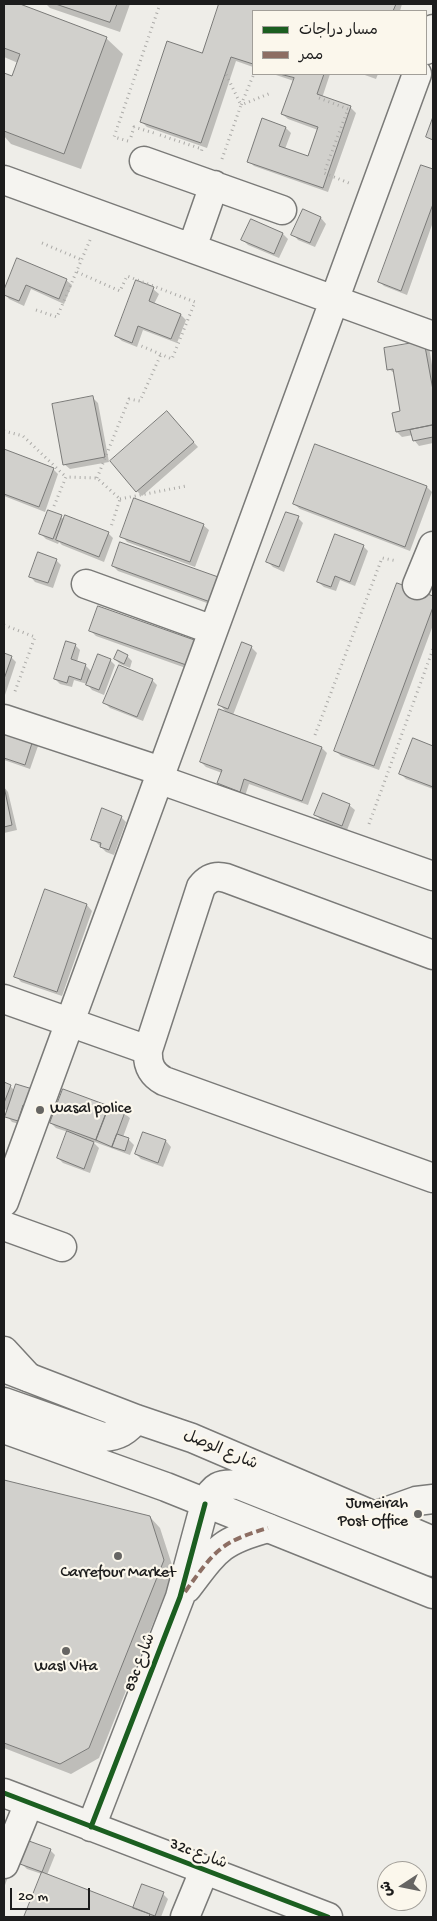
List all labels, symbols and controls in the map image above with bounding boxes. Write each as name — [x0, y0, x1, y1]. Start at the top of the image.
legend — [252, 10, 427, 75]
text: مسار دراجات — [299, 22, 378, 40]
text: ممر — [299, 47, 323, 65]
place label: Wasal police — [50, 1100, 131, 1120]
marker: Wasal police — [34, 1104, 46, 1116]
street label: شارع الوصل — [180, 1427, 260, 1475]
place label: Jumeirah Post Office — [338, 1495, 408, 1533]
marker: Jumeirah Post Office — [412, 1508, 424, 1520]
marker: Carrefour Market — [112, 1550, 124, 1562]
place label: Carrefour Market — [61, 1564, 175, 1584]
street label: 83c شارع — [121, 1631, 161, 1695]
marker: Wasl Vita — [60, 1645, 72, 1657]
place label: Wasl Vita — [34, 1658, 98, 1678]
street label: 32c شارع — [167, 1835, 229, 1875]
north arrow — [377, 1861, 427, 1911]
scale bar — [12, 1878, 92, 1910]
text: ش — [378, 1880, 398, 1898]
text: 20 m — [18, 1888, 48, 1906]

